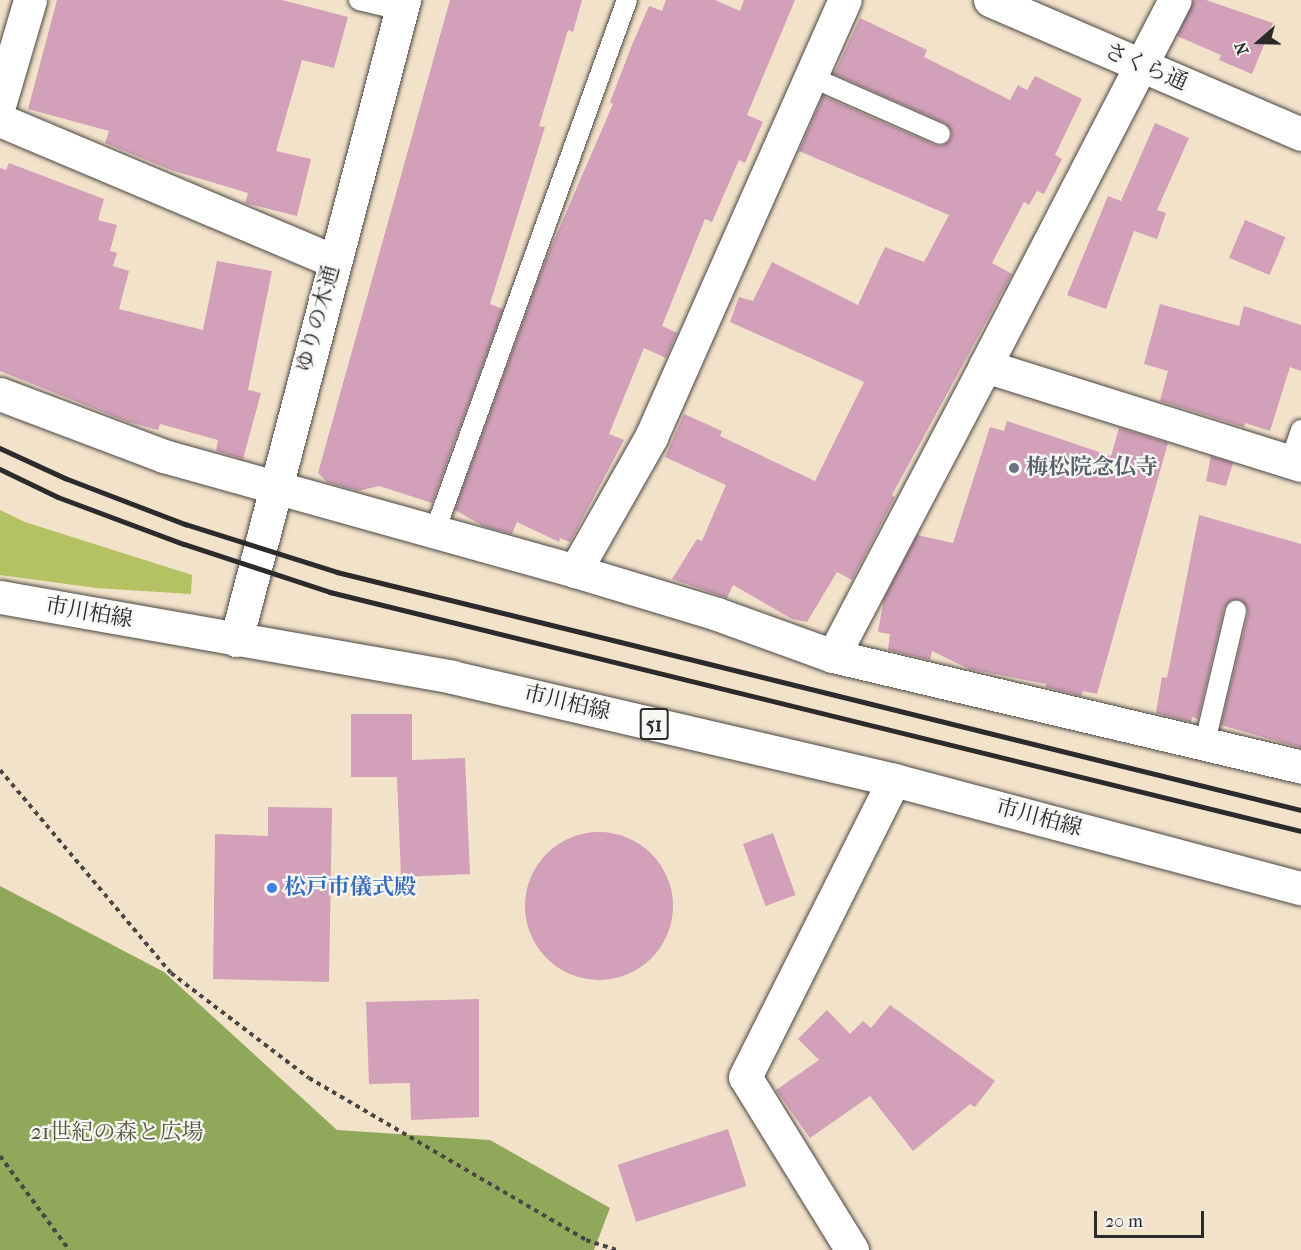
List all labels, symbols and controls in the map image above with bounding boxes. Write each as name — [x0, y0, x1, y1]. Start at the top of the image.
north arrow — [1229, 12, 1289, 72]
street label: さくら通 — [1100, 38, 1192, 96]
text: N — [1231, 39, 1253, 57]
street label: ゆりの木通 — [291, 262, 345, 376]
place label: 梅松院念仏寺 — [1026, 455, 1158, 481]
marker: 梅松院念仏寺 — [1007, 461, 1021, 475]
street label: 市川柏線 — [43, 592, 135, 634]
street label: 市川柏線 — [521, 680, 613, 726]
road number: 51 — [639, 706, 669, 742]
street label: 市川柏線 — [993, 794, 1085, 842]
place label: 松戸市儀式殿 — [284, 875, 416, 901]
marker: 松戸市儀式殿 — [265, 881, 279, 895]
park label: 21世紀の森と広場 — [30, 1120, 204, 1146]
scale bar — [1097, 1199, 1206, 1237]
text: 20 m — [1105, 1211, 1143, 1232]

